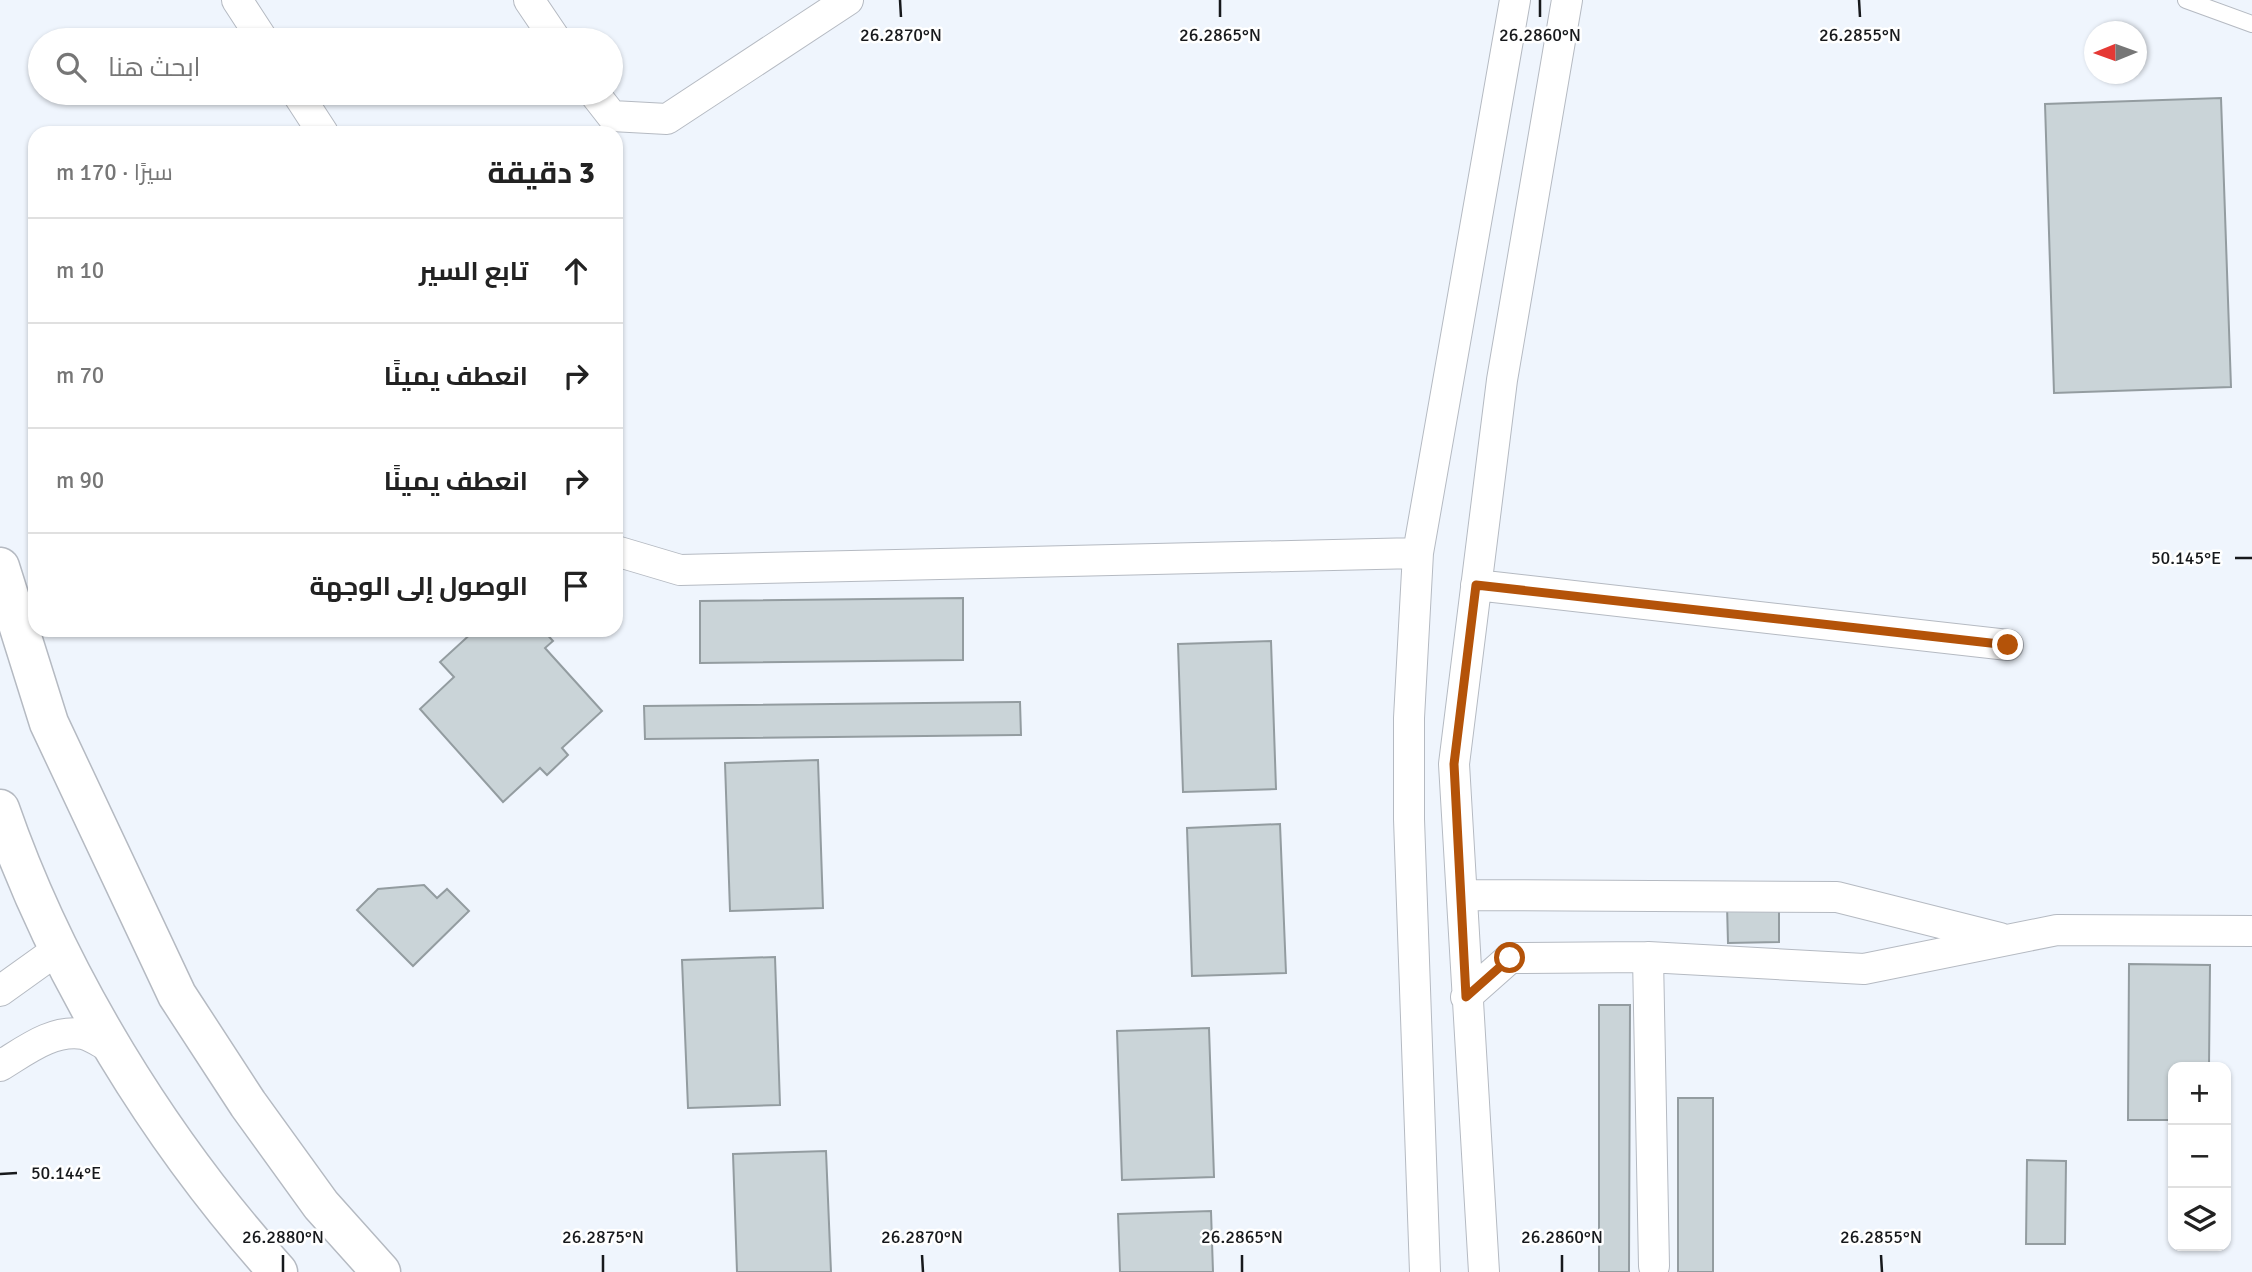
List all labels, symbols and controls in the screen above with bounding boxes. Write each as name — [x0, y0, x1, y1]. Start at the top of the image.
north arrow — [2084, 21, 2147, 84]
text: 26.2870°N — [860, 24, 942, 46]
text: 26.2865°N — [1179, 24, 1261, 46]
text: 26.2860°N — [1499, 24, 1581, 46]
text: 26.2855°N — [1819, 24, 1901, 46]
search box — [28, 28, 623, 105]
icon: search — [52, 48, 90, 86]
text: ابحث هنا — [108, 52, 201, 84]
text: 3 دقيقة — [487, 155, 595, 192]
text: سيرًا · 170 m — [56, 158, 173, 187]
icon: ahead — [557, 252, 595, 290]
text: 10 m — [56, 256, 104, 285]
text: تابع السير — [419, 256, 528, 288]
icon: right — [557, 357, 595, 395]
text: 70 m — [56, 361, 104, 390]
text: انعطف يمينًا — [384, 361, 528, 393]
icon: right — [557, 462, 595, 500]
text: 90 m — [56, 466, 104, 495]
text: انعطف يمينًا — [384, 466, 528, 498]
text: 50.145°E — [2151, 547, 2221, 569]
icon: arrive — [557, 567, 595, 605]
text: الوصول إلى الوجهة — [309, 571, 528, 603]
route end — [1992, 629, 2023, 660]
route start — [1494, 942, 1525, 973]
map controls — [2168, 1062, 2231, 1251]
button: + — [2168, 1062, 2231, 1125]
button: − — [2168, 1125, 2231, 1188]
text: 50.144°E — [31, 1162, 101, 1184]
button: layers — [2168, 1188, 2231, 1251]
text: 26.2880°N — [242, 1226, 324, 1248]
text: 26.2875°N — [562, 1226, 644, 1248]
text: 26.2870°N — [881, 1226, 963, 1248]
text: 26.2865°N — [1201, 1226, 1283, 1248]
text: 26.2860°N — [1521, 1226, 1603, 1248]
text: 26.2855°N — [1840, 1226, 1922, 1248]

